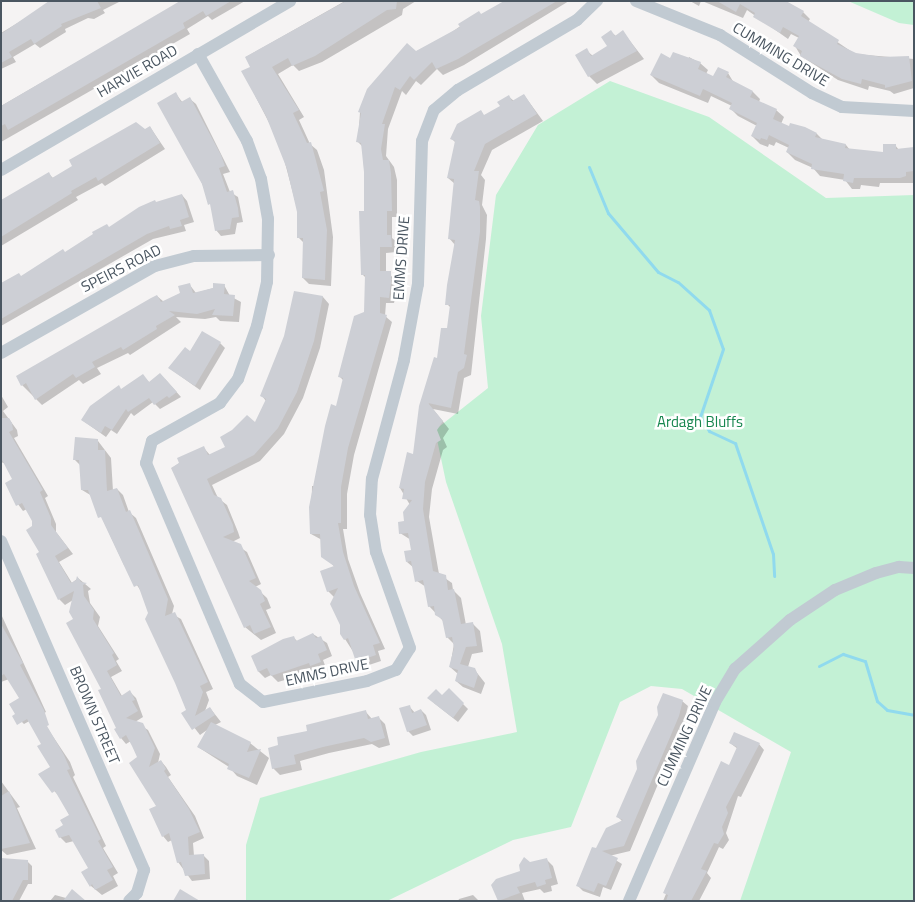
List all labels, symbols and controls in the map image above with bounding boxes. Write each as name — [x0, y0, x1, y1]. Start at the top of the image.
street label: CUMMING DRIVE — [730, 18, 832, 90]
street label: HARVIE ROAD — [94, 41, 180, 101]
street label: EMMS DRIVE — [389, 215, 413, 301]
street label: SPEIRS ROAD — [78, 240, 164, 296]
park label: Ardagh Bluffs — [657, 413, 743, 431]
street label: EMMS DRIVE — [284, 654, 370, 690]
street label: BROWN STREET — [66, 663, 124, 767]
street label: CUMMING DRIVE — [653, 683, 715, 789]

